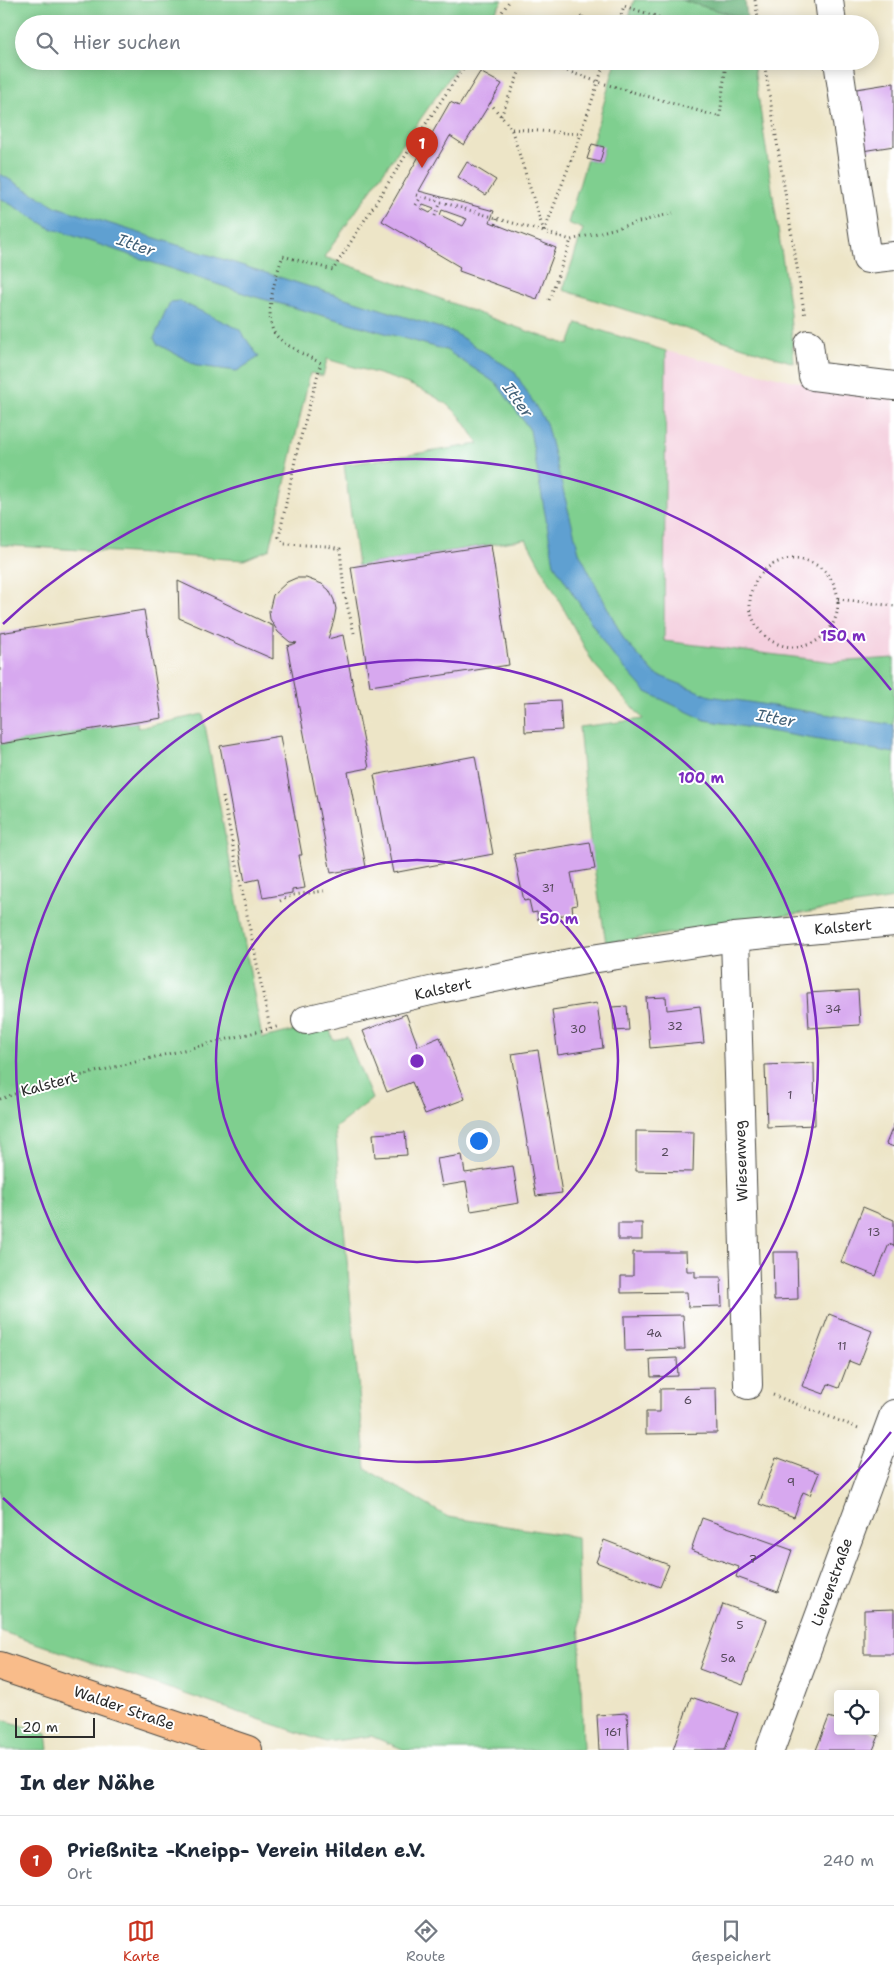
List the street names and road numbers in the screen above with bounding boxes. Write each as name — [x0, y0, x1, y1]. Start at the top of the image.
street label: Kalstert — [813, 915, 873, 939]
street label: Kalstert — [413, 973, 473, 1005]
street label: Kalstert — [19, 1067, 79, 1101]
street label: Wiesenweg — [730, 1120, 752, 1202]
street label: Lievenstraße — [807, 1535, 857, 1629]
street label: Walder Straße — [71, 1681, 177, 1735]

